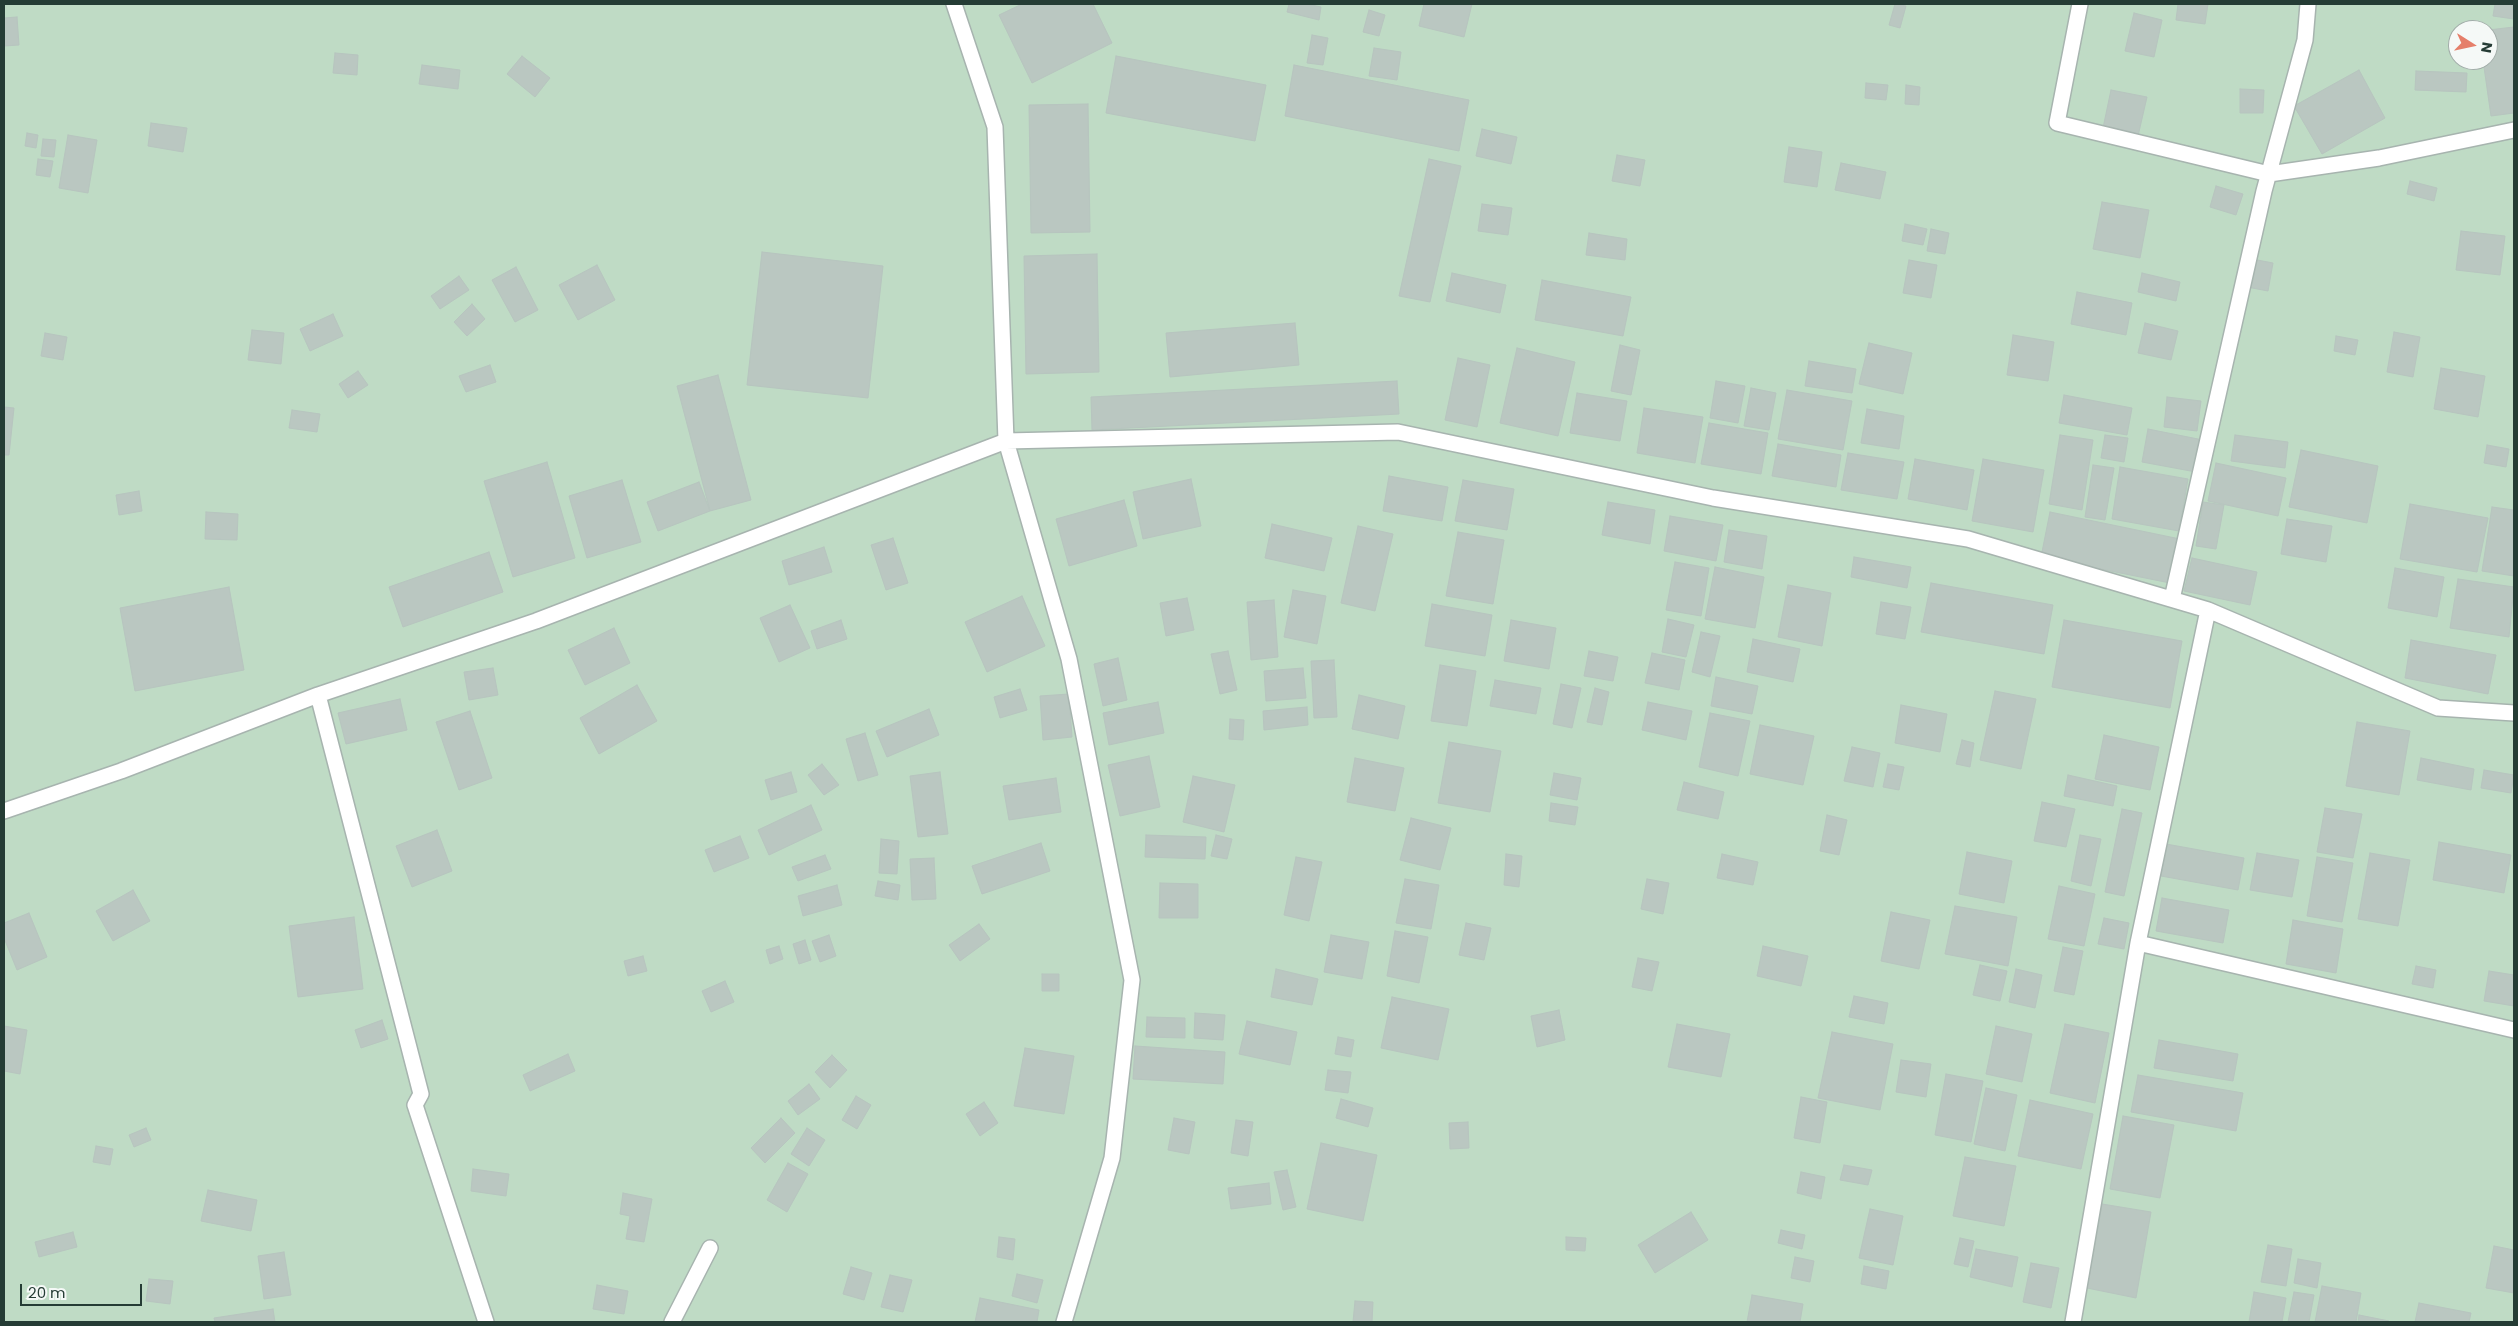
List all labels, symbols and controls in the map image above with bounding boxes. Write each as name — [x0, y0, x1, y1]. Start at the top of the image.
north arrow — [2448, 20, 2498, 70]
text: N — [2476, 41, 2498, 54]
scale bar — [22, 1274, 145, 1306]
text: 20 m — [28, 1282, 66, 1303]

